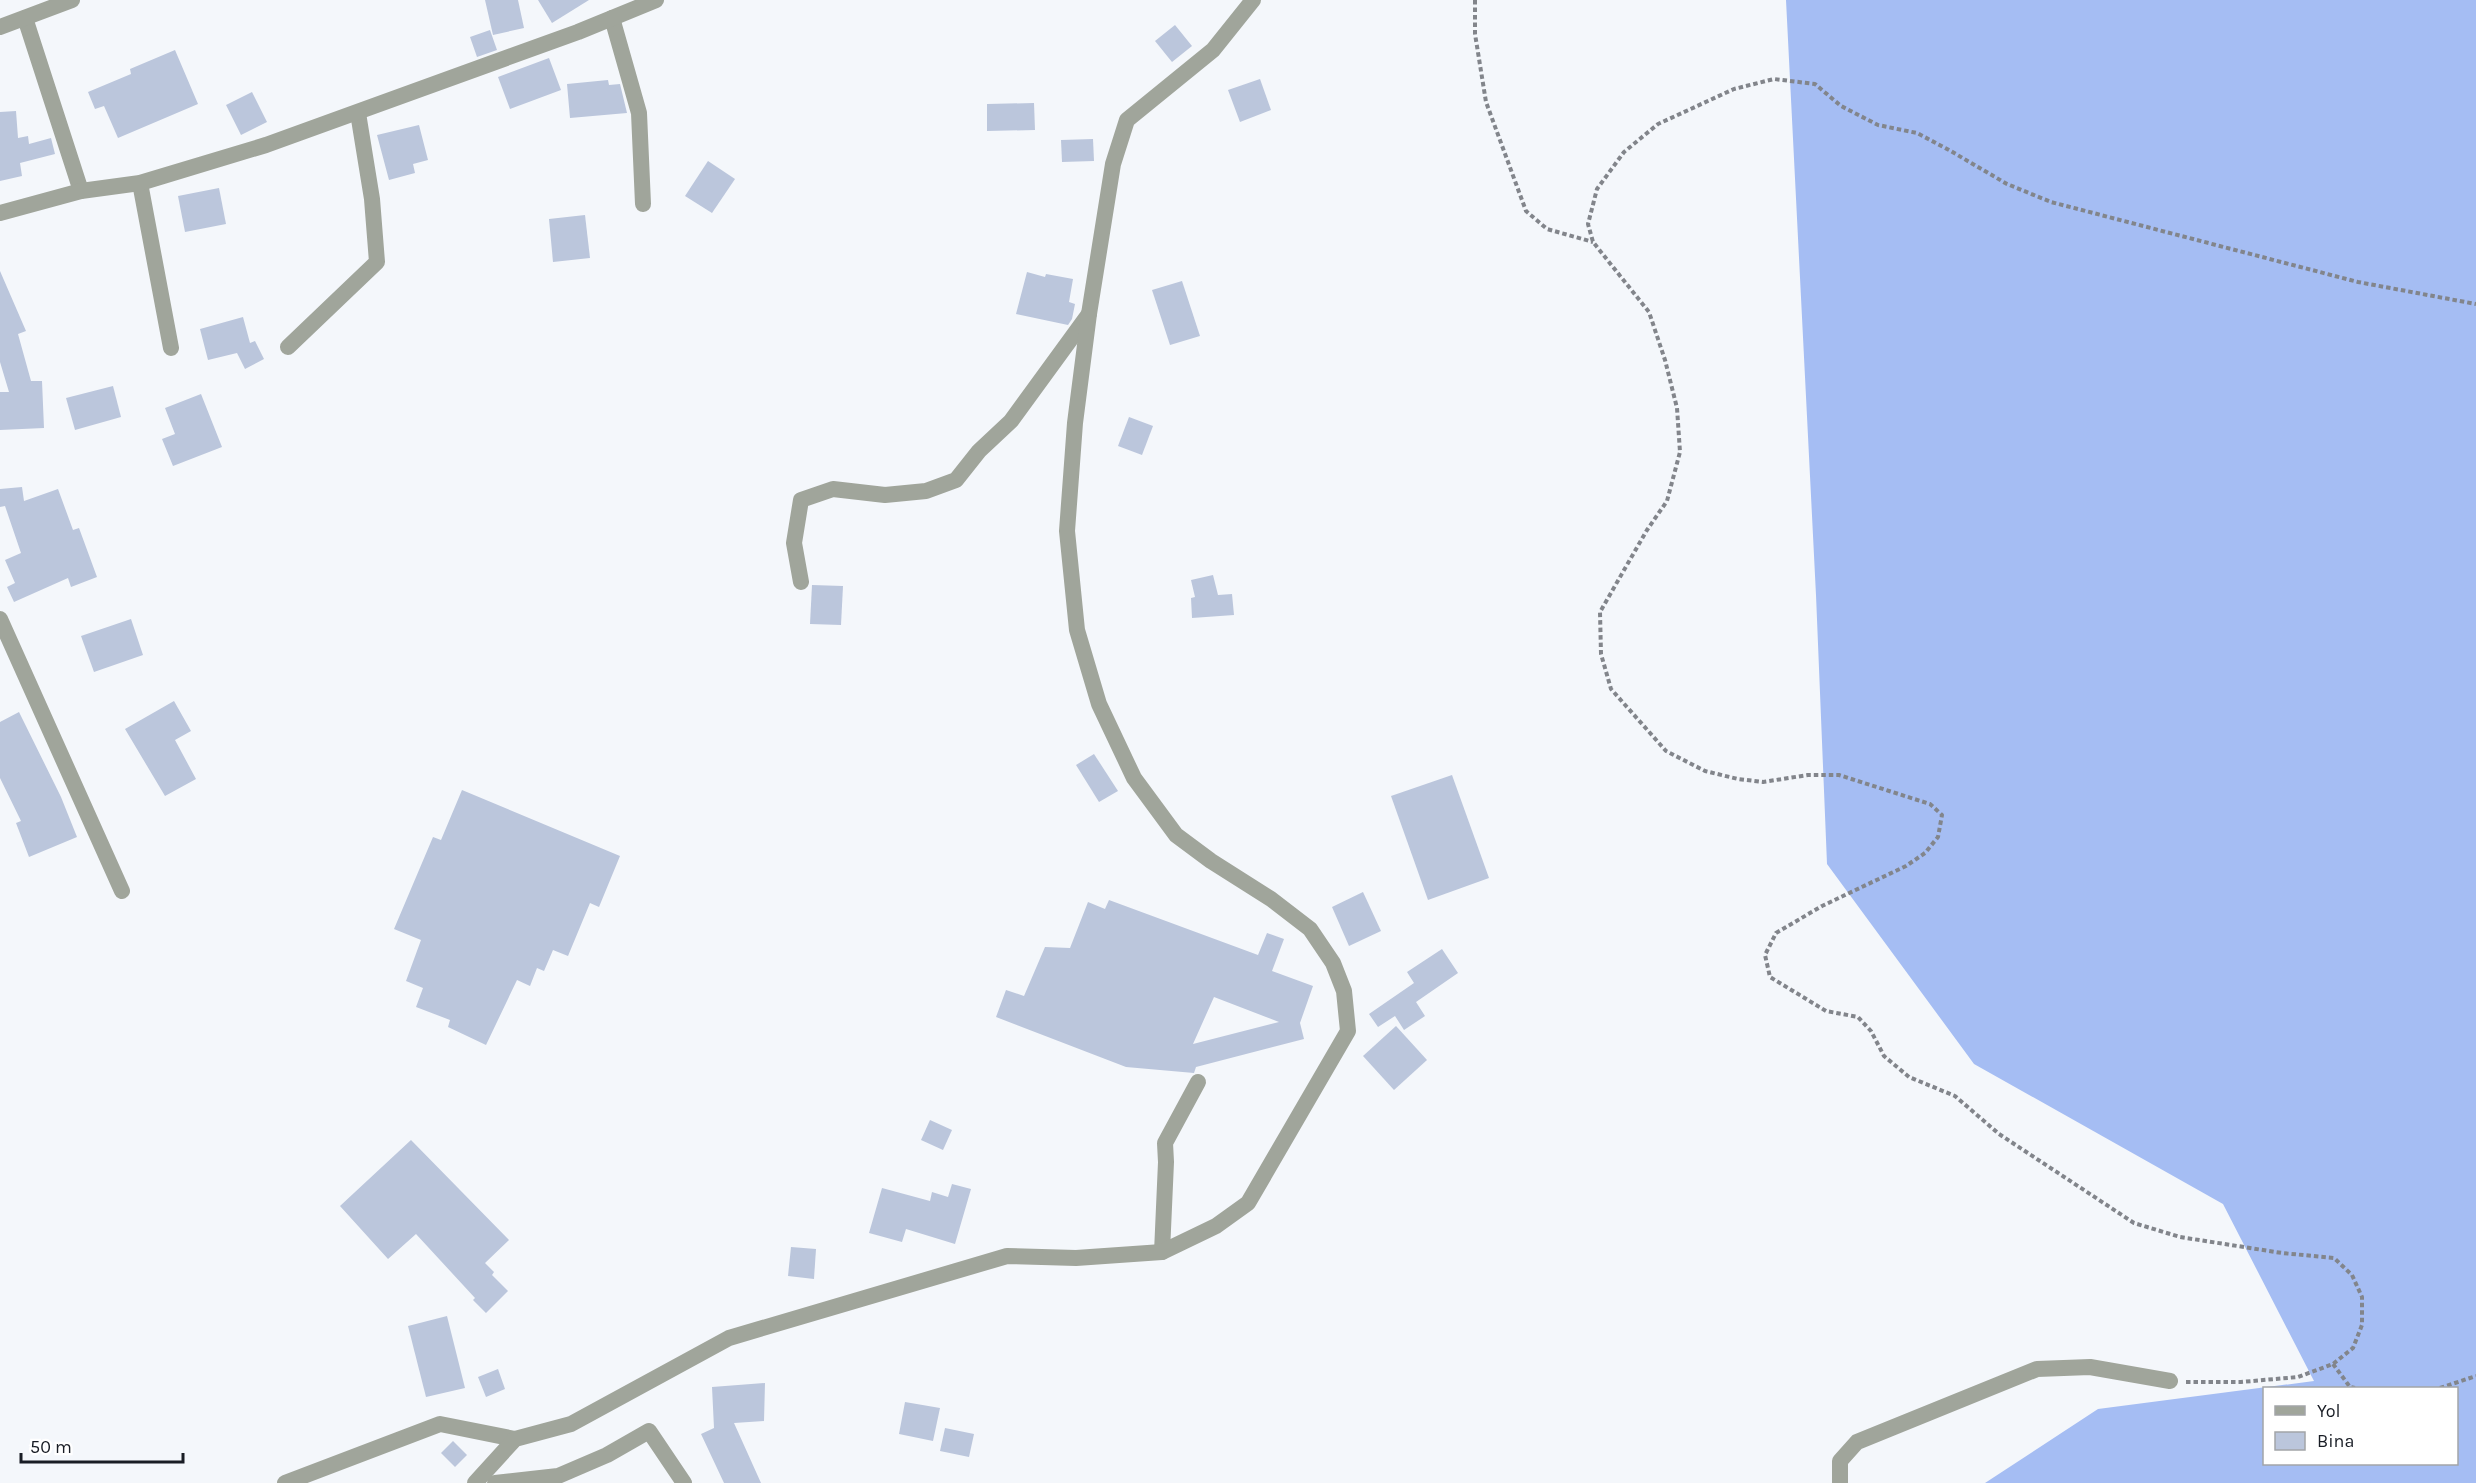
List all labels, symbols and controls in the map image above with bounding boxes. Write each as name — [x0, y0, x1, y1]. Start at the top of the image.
legend — [2263, 1387, 2458, 1465]
text: Yol — [2317, 1400, 2341, 1422]
scale bar — [21, 1426, 183, 1464]
text: Bina — [2317, 1430, 2354, 1452]
text: 50 m — [30, 1436, 72, 1458]

